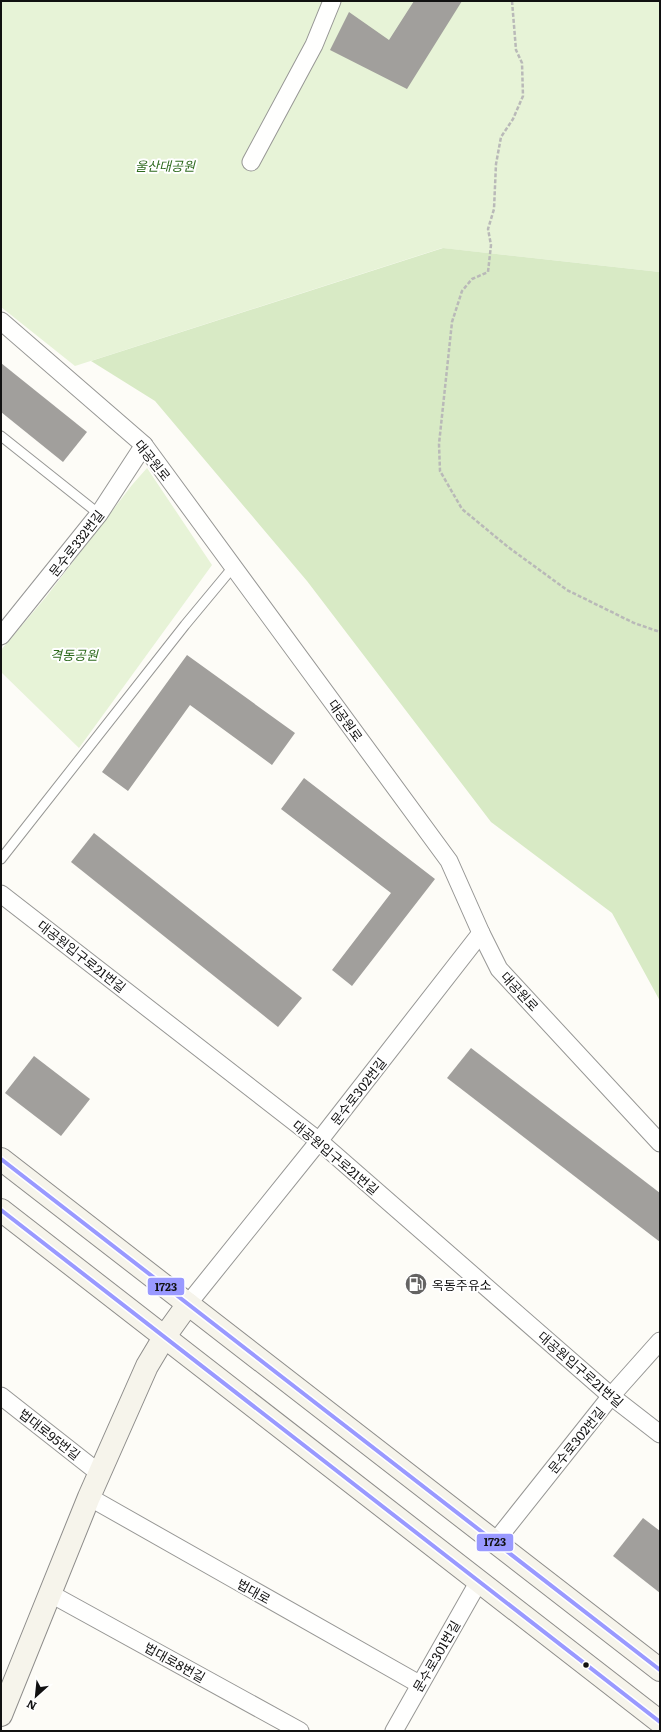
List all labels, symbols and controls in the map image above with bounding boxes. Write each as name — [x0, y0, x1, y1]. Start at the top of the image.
park label: 울산대공원 — [135, 156, 196, 175]
street label: 대공원로 — [131, 435, 175, 485]
street label: 문수로332번길 — [44, 506, 108, 580]
park label: 격동공원 — [50, 645, 99, 664]
street label: 대공원로 — [324, 695, 368, 745]
street label: 대공원입구로21번길 — [34, 915, 130, 997]
street label: 대공원로 — [497, 967, 543, 1015]
street label: 문수로302번길 — [326, 1053, 390, 1129]
street label: 대공원입구로21번길 — [289, 1115, 383, 1199]
fuel station icon: 옥동주유소 — [403, 1271, 429, 1297]
place label: 옥동주유소 — [432, 1275, 492, 1294]
line badge: 1723 — [147, 1277, 185, 1296]
text: 1723 — [155, 1278, 177, 1294]
street label: 대공원입구로21번길 — [534, 1327, 628, 1411]
street label: 문수로302번길 — [543, 1403, 609, 1477]
street label: 법대로95번길 — [15, 1404, 85, 1464]
line badge: 1723 — [476, 1533, 514, 1552]
text: 1723 — [484, 1533, 506, 1549]
street label: 법대로 — [234, 1574, 274, 1608]
street label: 문수로301번길 — [408, 1617, 464, 1695]
street label: 법대로8번길 — [141, 1637, 209, 1687]
unlabelled marker — [581, 1660, 591, 1670]
north arrow — [16, 1676, 56, 1716]
text: N — [23, 1697, 39, 1715]

